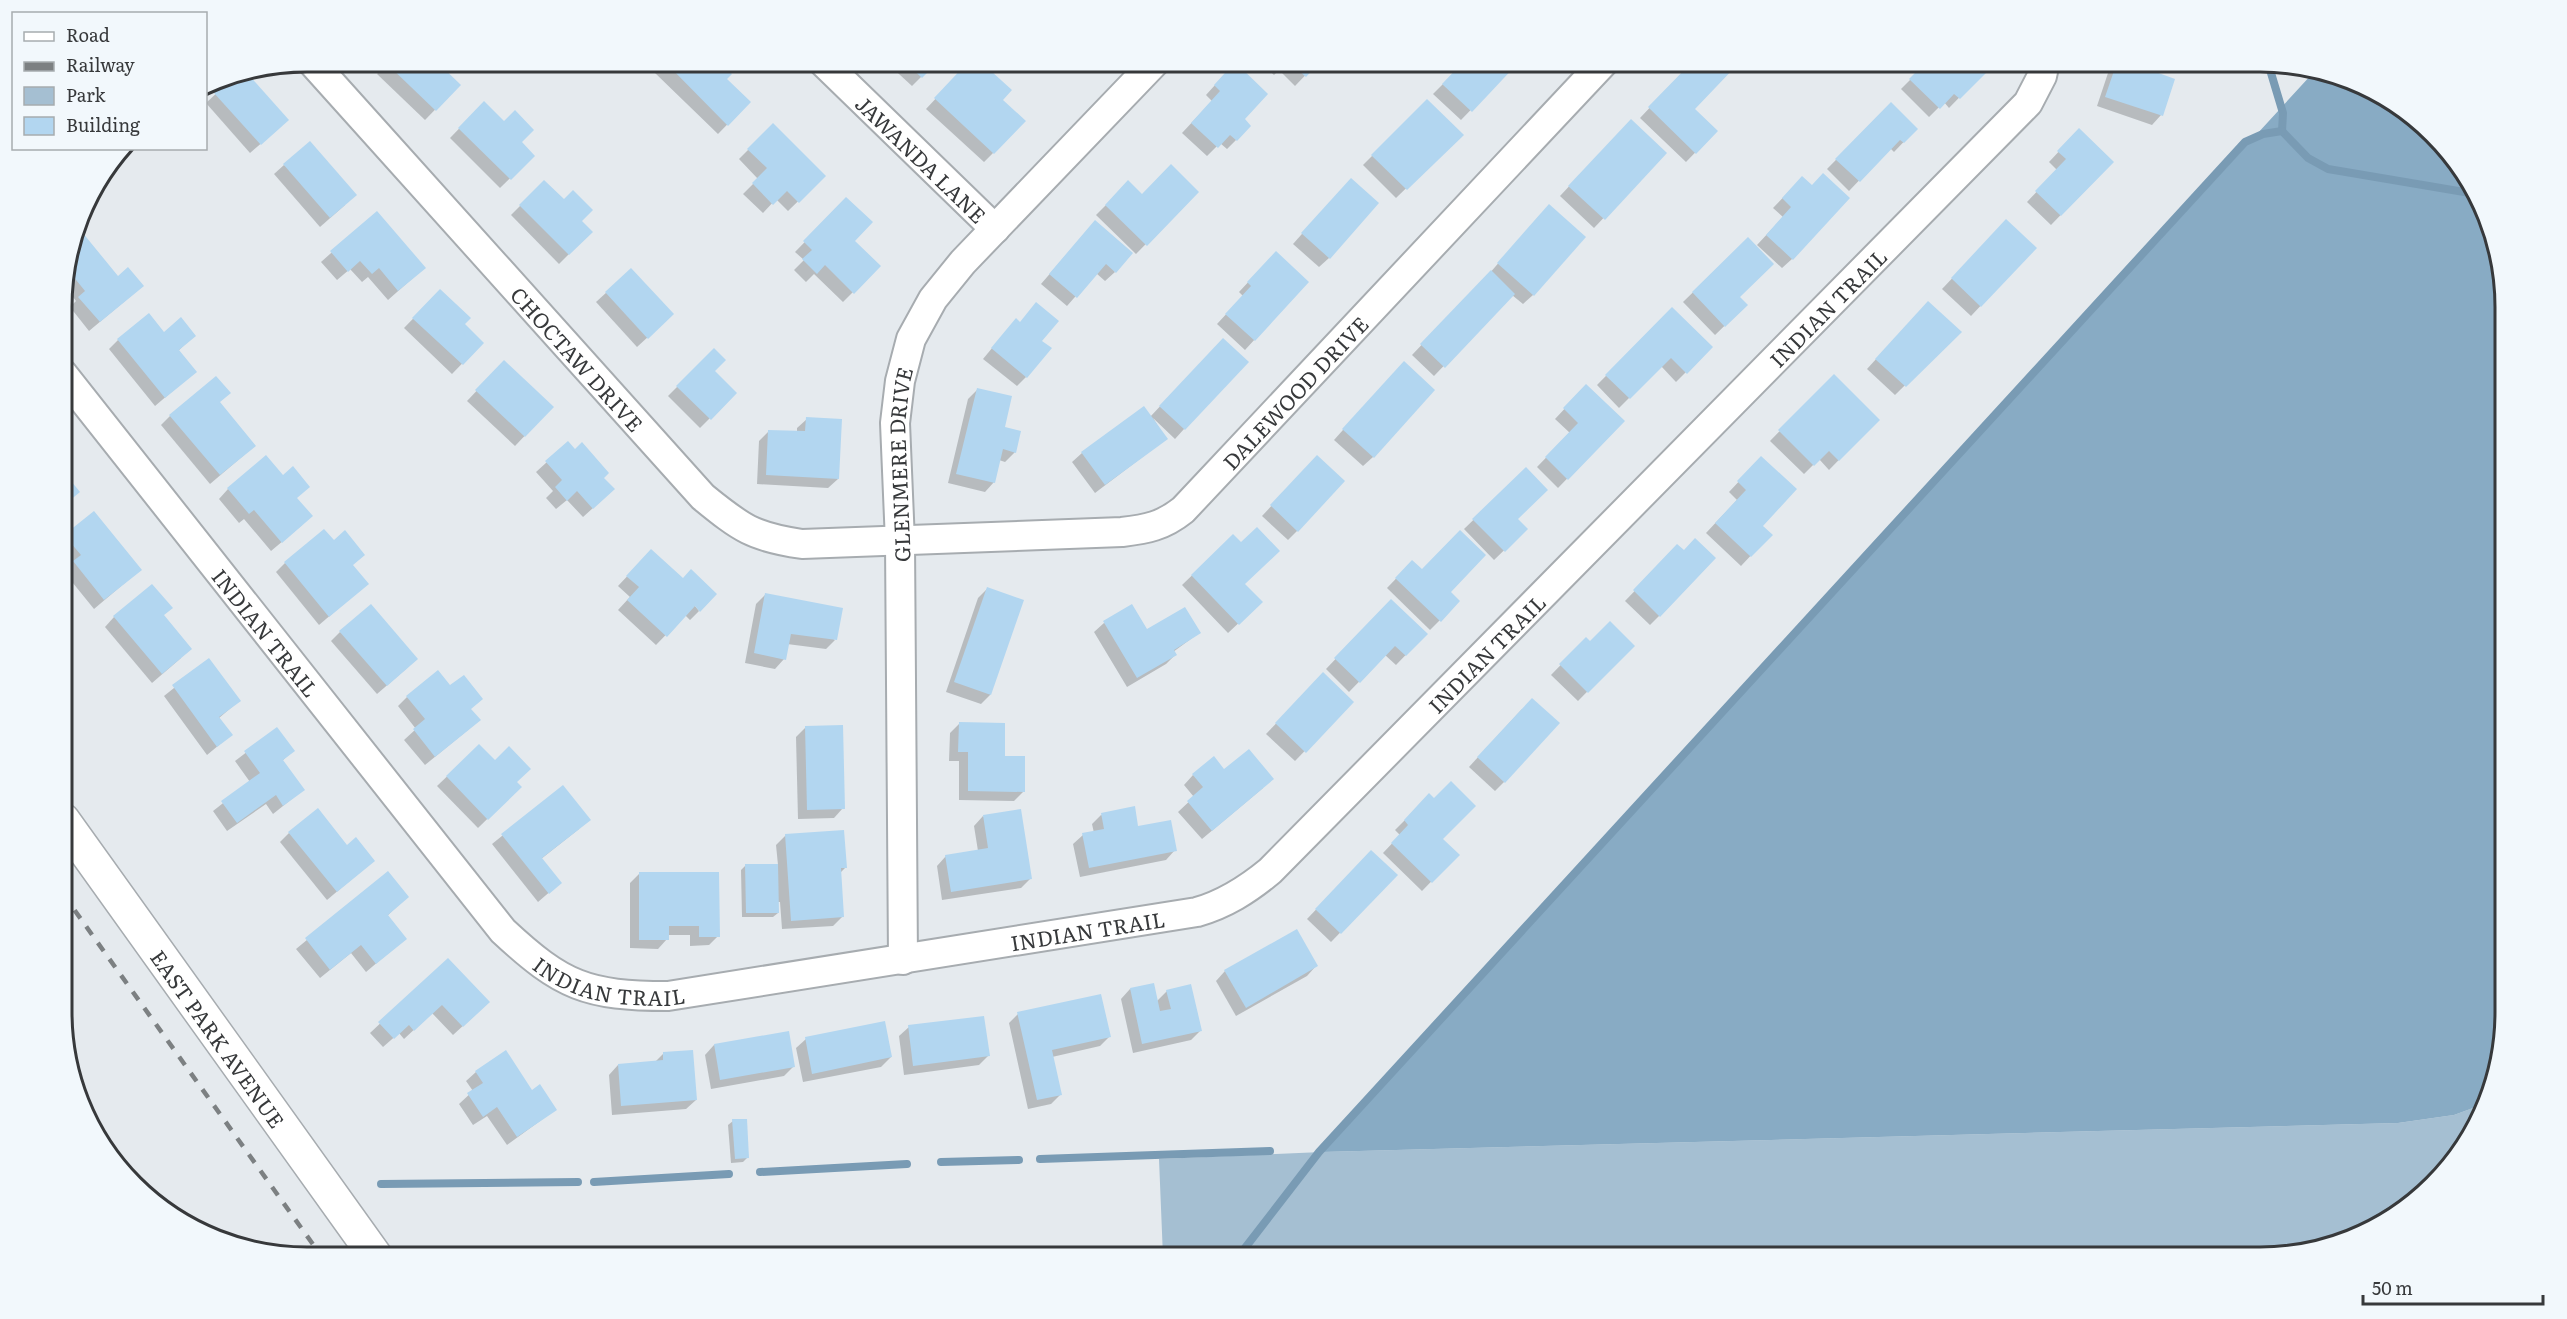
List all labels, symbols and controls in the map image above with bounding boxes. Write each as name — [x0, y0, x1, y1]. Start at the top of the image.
legend — [12, 12, 207, 150]
text: Road — [66, 21, 110, 48]
text: Railway — [66, 51, 135, 78]
text: Park — [66, 81, 107, 108]
street label: JAWANDA LANE — [850, 87, 994, 229]
text: Building — [66, 111, 141, 138]
street label: INDIAN TRAIL — [1761, 240, 1893, 373]
street label: CHOCTAW DRIVE — [505, 279, 652, 437]
street label: DALEWOOD DRIVE — [1214, 308, 1374, 476]
street label: GLENMERE DRIVE — [879, 363, 919, 562]
street label: INDIAN TRAIL — [206, 561, 327, 703]
street label: INDIAN TRAIL — [1420, 586, 1551, 719]
street label: INDIAN TRAIL — [1008, 902, 1167, 957]
street label: EAST PARK AVENUE — [145, 942, 294, 1133]
street label: INDIAN TRAIL — [528, 948, 687, 1012]
scale bar — [2363, 1268, 2543, 1306]
text: 50 m — [2372, 1274, 2413, 1301]

